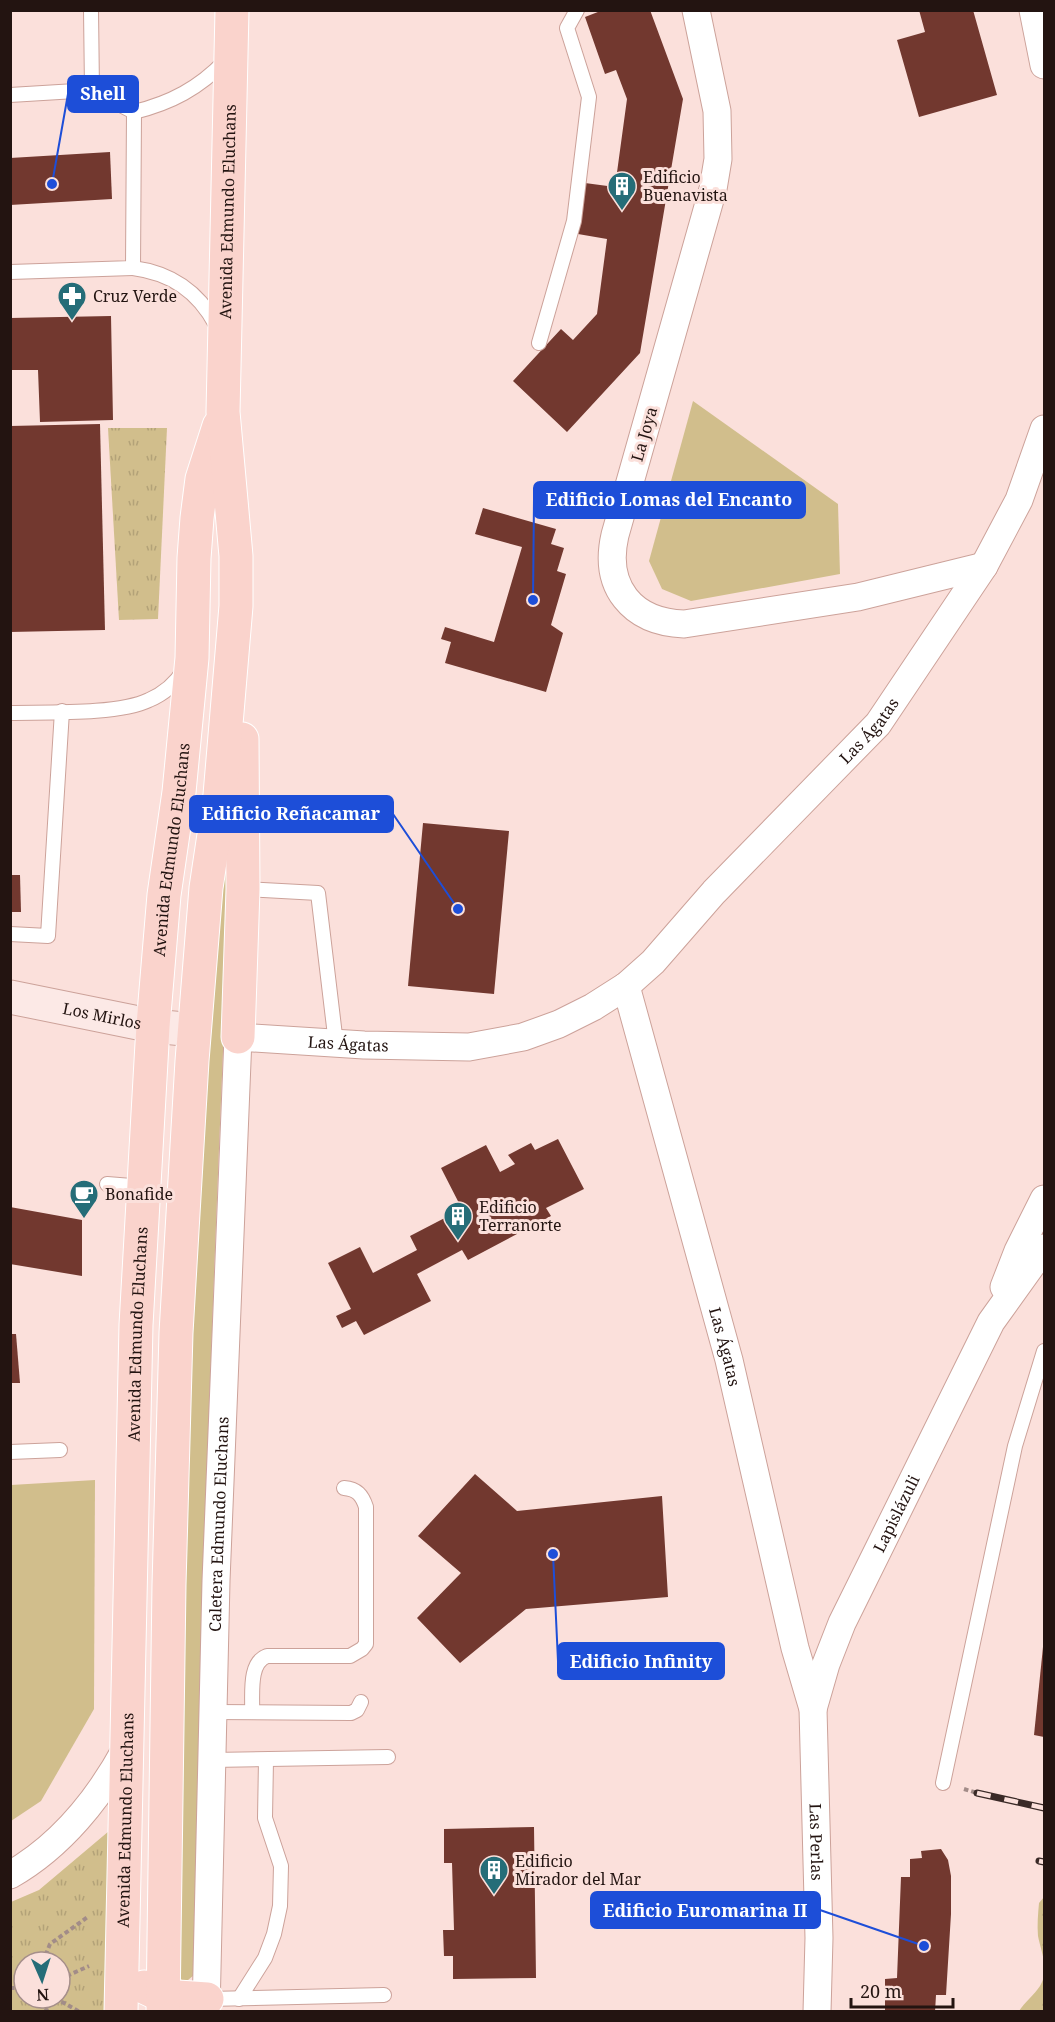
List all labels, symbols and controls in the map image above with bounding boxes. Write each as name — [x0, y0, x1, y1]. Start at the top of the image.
callout: Shell — [68, 76, 138, 112]
text: Shell — [80, 81, 126, 105]
street label: Avenida Edmundo Eluchans — [214, 104, 241, 319]
place label: Edificio Buenavista — [643, 166, 728, 206]
building icon: Edificio Buenavista — [606, 170, 638, 212]
pharmacy icon: Cruz Verde — [56, 280, 88, 322]
place label: Cruz Verde — [93, 285, 177, 307]
street label: La Joya — [626, 404, 662, 464]
callout: Edificio Lomas del Encanto — [534, 482, 805, 518]
text: Edificio Lomas del Encanto — [546, 487, 792, 511]
street label: Las Ágatas — [834, 693, 904, 768]
street label: Avenida Edmundo Eluchans — [148, 742, 195, 957]
callout: Edificio Reñacamar — [190, 796, 393, 832]
text: Edificio Reñacamar — [202, 801, 381, 825]
street label: Los Mirlos — [61, 997, 143, 1034]
street label: Las Ágatas — [307, 1030, 389, 1056]
cafe icon: Bonafide — [68, 1178, 100, 1220]
place label: Bonafide — [105, 1183, 173, 1205]
place label: Edificio Terranorte — [479, 1196, 562, 1236]
building icon: Edificio Terranorte — [442, 1200, 474, 1242]
street label: Avenida Edmundo Eluchans — [122, 1226, 153, 1442]
street label: Las Ágatas — [704, 1305, 746, 1388]
street label: Caletera Edmundo Eluchans — [204, 1416, 234, 1632]
street label: Lapislázuli — [868, 1471, 925, 1556]
callout: Edificio Infinity — [558, 1643, 724, 1679]
text: Edificio Infinity — [570, 1649, 713, 1673]
street label: Avenida Edmundo Eluchans — [112, 1712, 139, 1928]
street label: Las Perlas — [804, 1803, 828, 1881]
place label: Edificio Mirador del Mar — [515, 1850, 642, 1890]
building icon: Edificio Mirador del Mar — [478, 1854, 510, 1896]
callout: Edificio Euromarina II — [591, 1892, 820, 1928]
text: Edificio Euromarina II — [603, 1898, 807, 1922]
north arrow — [12, 1950, 72, 2010]
scale bar — [851, 1971, 953, 2009]
text: 20 m — [860, 1979, 902, 2003]
text: N — [36, 1984, 50, 2006]

